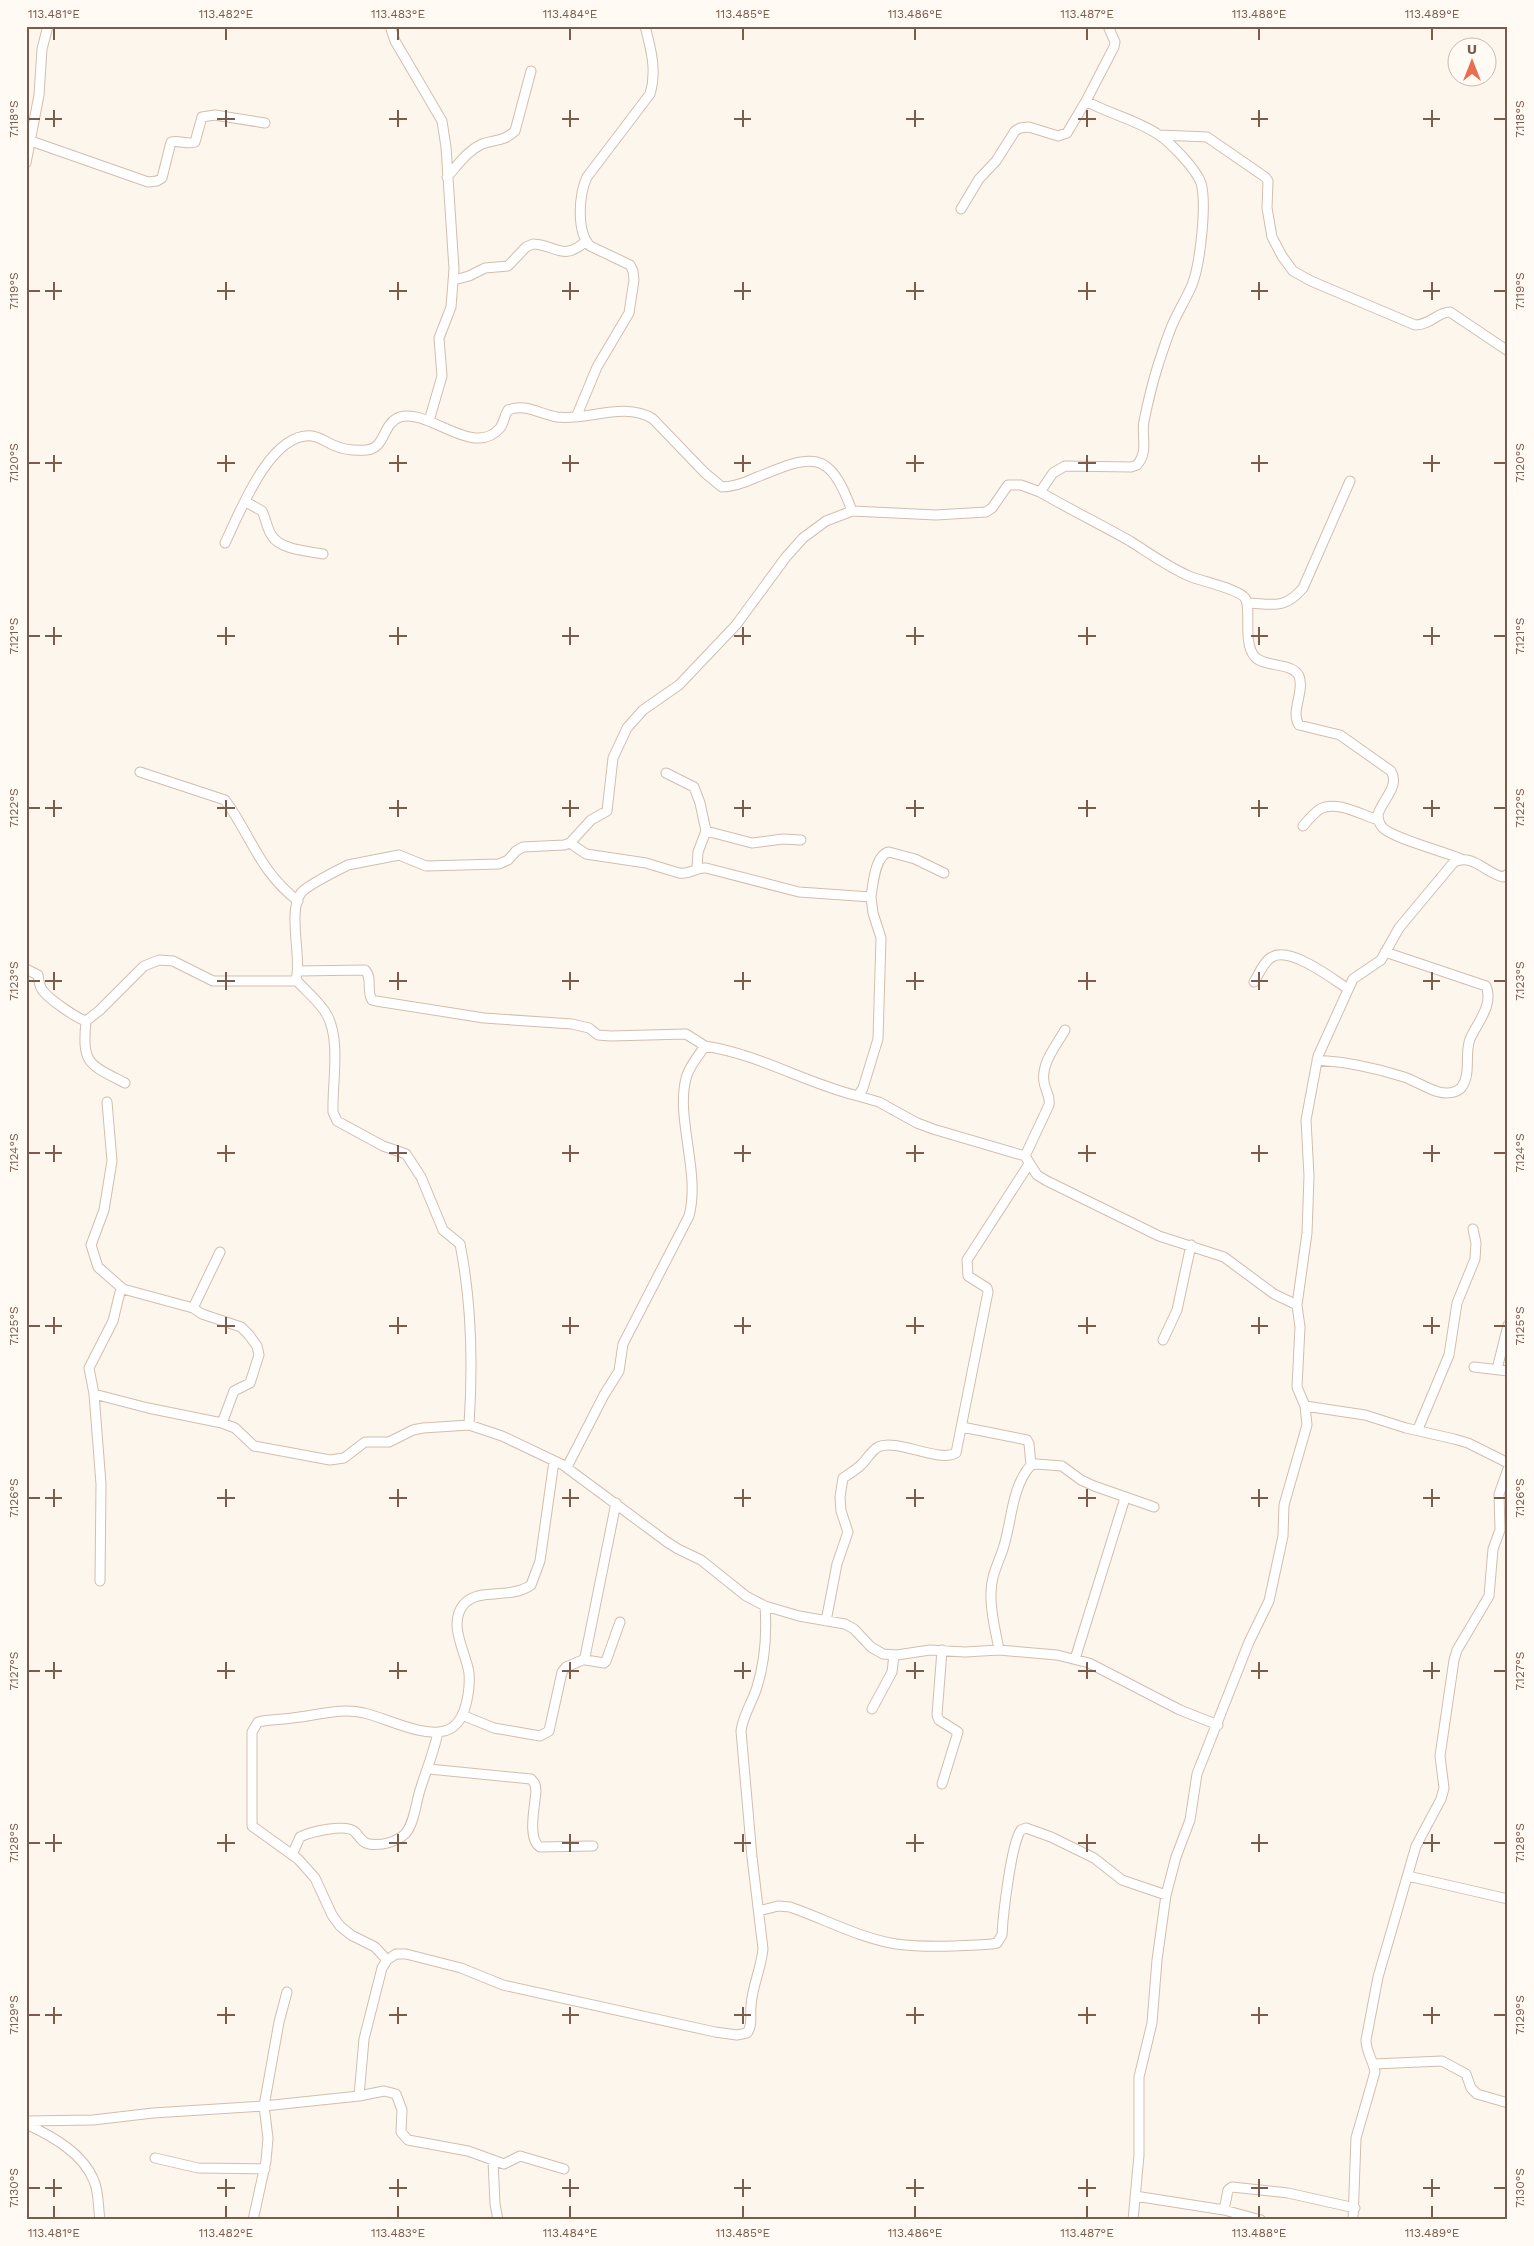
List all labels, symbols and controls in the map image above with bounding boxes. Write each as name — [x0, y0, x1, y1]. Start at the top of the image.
text: 113.481°E — [28, 7, 80, 21]
text: 113.482°E — [199, 7, 254, 21]
text: 113.483°E — [371, 7, 425, 21]
text: 113.484°E — [543, 7, 598, 21]
text: 113.485°E — [716, 7, 771, 21]
text: 113.486°E — [888, 7, 943, 21]
text: 113.487°E — [1060, 7, 1114, 21]
text: 113.488°E — [1232, 7, 1287, 21]
text: 113.489°E — [1405, 7, 1460, 21]
north arrow — [1446, 38, 1496, 88]
text: U — [1467, 41, 1477, 57]
text: 7.118°S — [7, 100, 21, 138]
text: 7.118°S — [1513, 100, 1527, 138]
text: 7.119°S — [7, 272, 21, 310]
text: 7.119°S — [1513, 272, 1527, 310]
text: 7.120°S — [7, 443, 21, 483]
text: 7.120°S — [1513, 443, 1527, 483]
text: 7.121°S — [7, 618, 21, 654]
text: 7.121°S — [1513, 618, 1527, 654]
text: 7.122°S — [7, 788, 21, 828]
text: 7.122°S — [1513, 788, 1527, 828]
text: 7.123°S — [7, 961, 21, 1001]
text: 7.123°S — [1513, 961, 1527, 1001]
text: 7.124°S — [7, 1133, 21, 1173]
text: 7.124°S — [1513, 1133, 1527, 1173]
text: 7.125°S — [7, 1306, 21, 1346]
text: 7.125°S — [1513, 1306, 1527, 1346]
text: 7.126°S — [7, 1478, 21, 1518]
text: 7.126°S — [1513, 1478, 1527, 1518]
text: 7.127°S — [7, 1652, 21, 1690]
text: 7.127°S — [1513, 1652, 1527, 1690]
text: 7.128°S — [7, 1823, 21, 1863]
text: 7.128°S — [1513, 1823, 1527, 1863]
text: 7.129°S — [7, 1995, 21, 2035]
text: 7.129°S — [1513, 1995, 1527, 2035]
text: 7.130°S — [7, 2168, 21, 2208]
text: 7.130°S — [1513, 2168, 1527, 2208]
text: 113.481°E — [28, 2226, 80, 2240]
text: 113.482°E — [199, 2226, 254, 2240]
text: 113.483°E — [371, 2226, 425, 2240]
text: 113.484°E — [543, 2226, 598, 2240]
text: 113.485°E — [716, 2226, 771, 2240]
text: 113.486°E — [888, 2226, 943, 2240]
text: 113.487°E — [1060, 2226, 1114, 2240]
text: 113.488°E — [1232, 2226, 1287, 2240]
text: 113.489°E — [1405, 2226, 1460, 2240]

